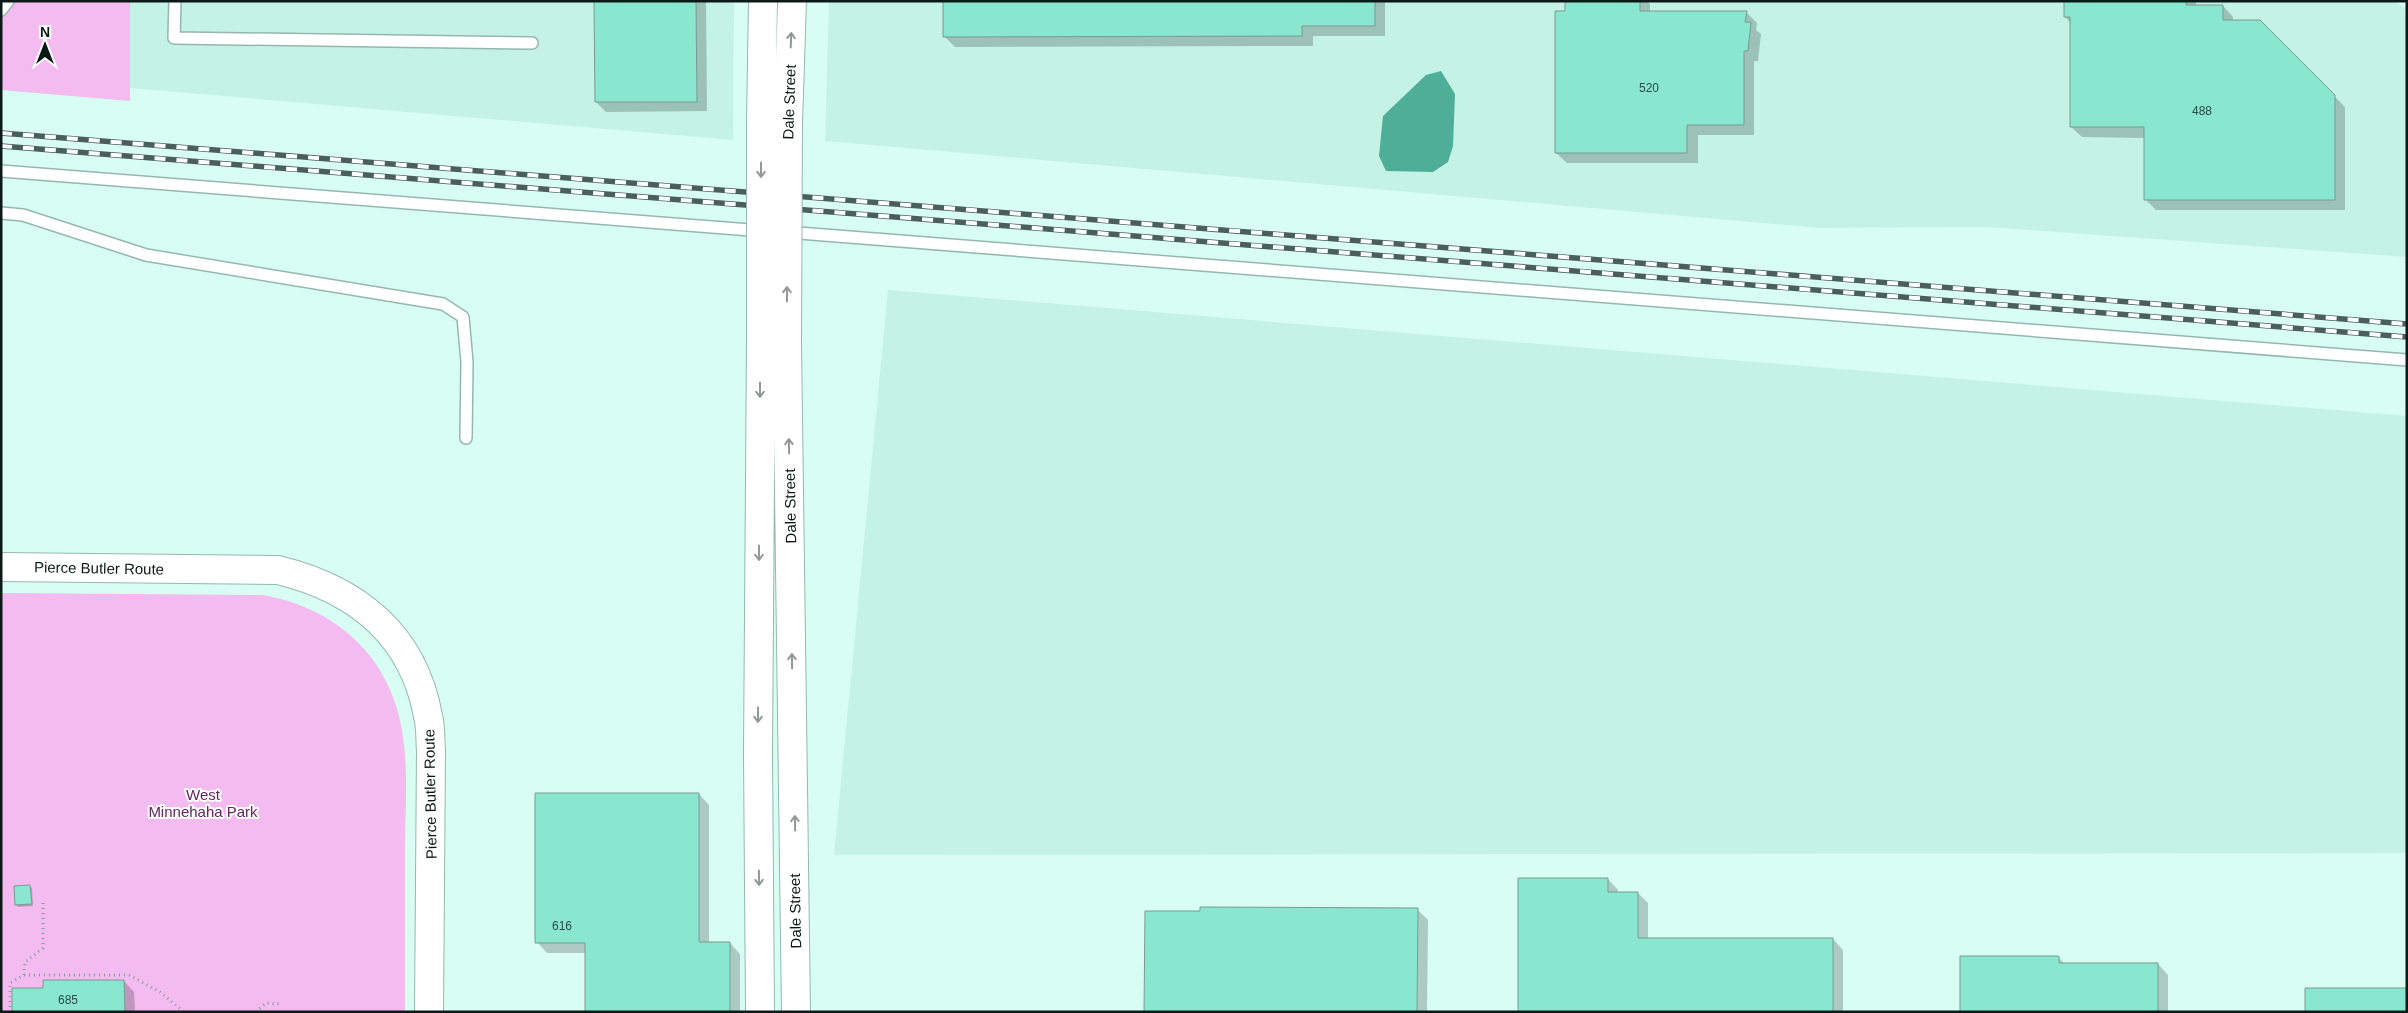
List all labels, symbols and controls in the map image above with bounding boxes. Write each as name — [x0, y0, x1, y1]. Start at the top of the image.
north arrow — [20, 20, 70, 70]
text: N — [40, 24, 50, 40]
one-way arrow — [786, 32, 795, 48]
street label: Dale Street — [779, 63, 799, 140]
house number: 520 — [1639, 81, 1659, 95]
house number: 488 — [2192, 104, 2212, 118]
one-way arrow — [756, 162, 766, 178]
one-way arrow — [782, 287, 792, 303]
one-way arrow — [756, 382, 765, 398]
one-way arrow — [784, 438, 794, 454]
street label: Dale Street — [781, 468, 799, 544]
one-way arrow — [754, 544, 764, 560]
street label: Pierce Butler Route — [34, 558, 164, 578]
one-way arrow — [788, 653, 797, 669]
one-way arrow — [753, 706, 763, 723]
street label: Pierce Butler Route — [420, 729, 440, 859]
park label: West Minnehaha Park — [148, 786, 258, 820]
one-way arrow — [790, 815, 800, 832]
one-way arrow — [754, 869, 764, 885]
street label: Dale Street — [786, 873, 804, 949]
house number: 616 — [552, 919, 572, 933]
house number: 685 — [58, 993, 78, 1007]

